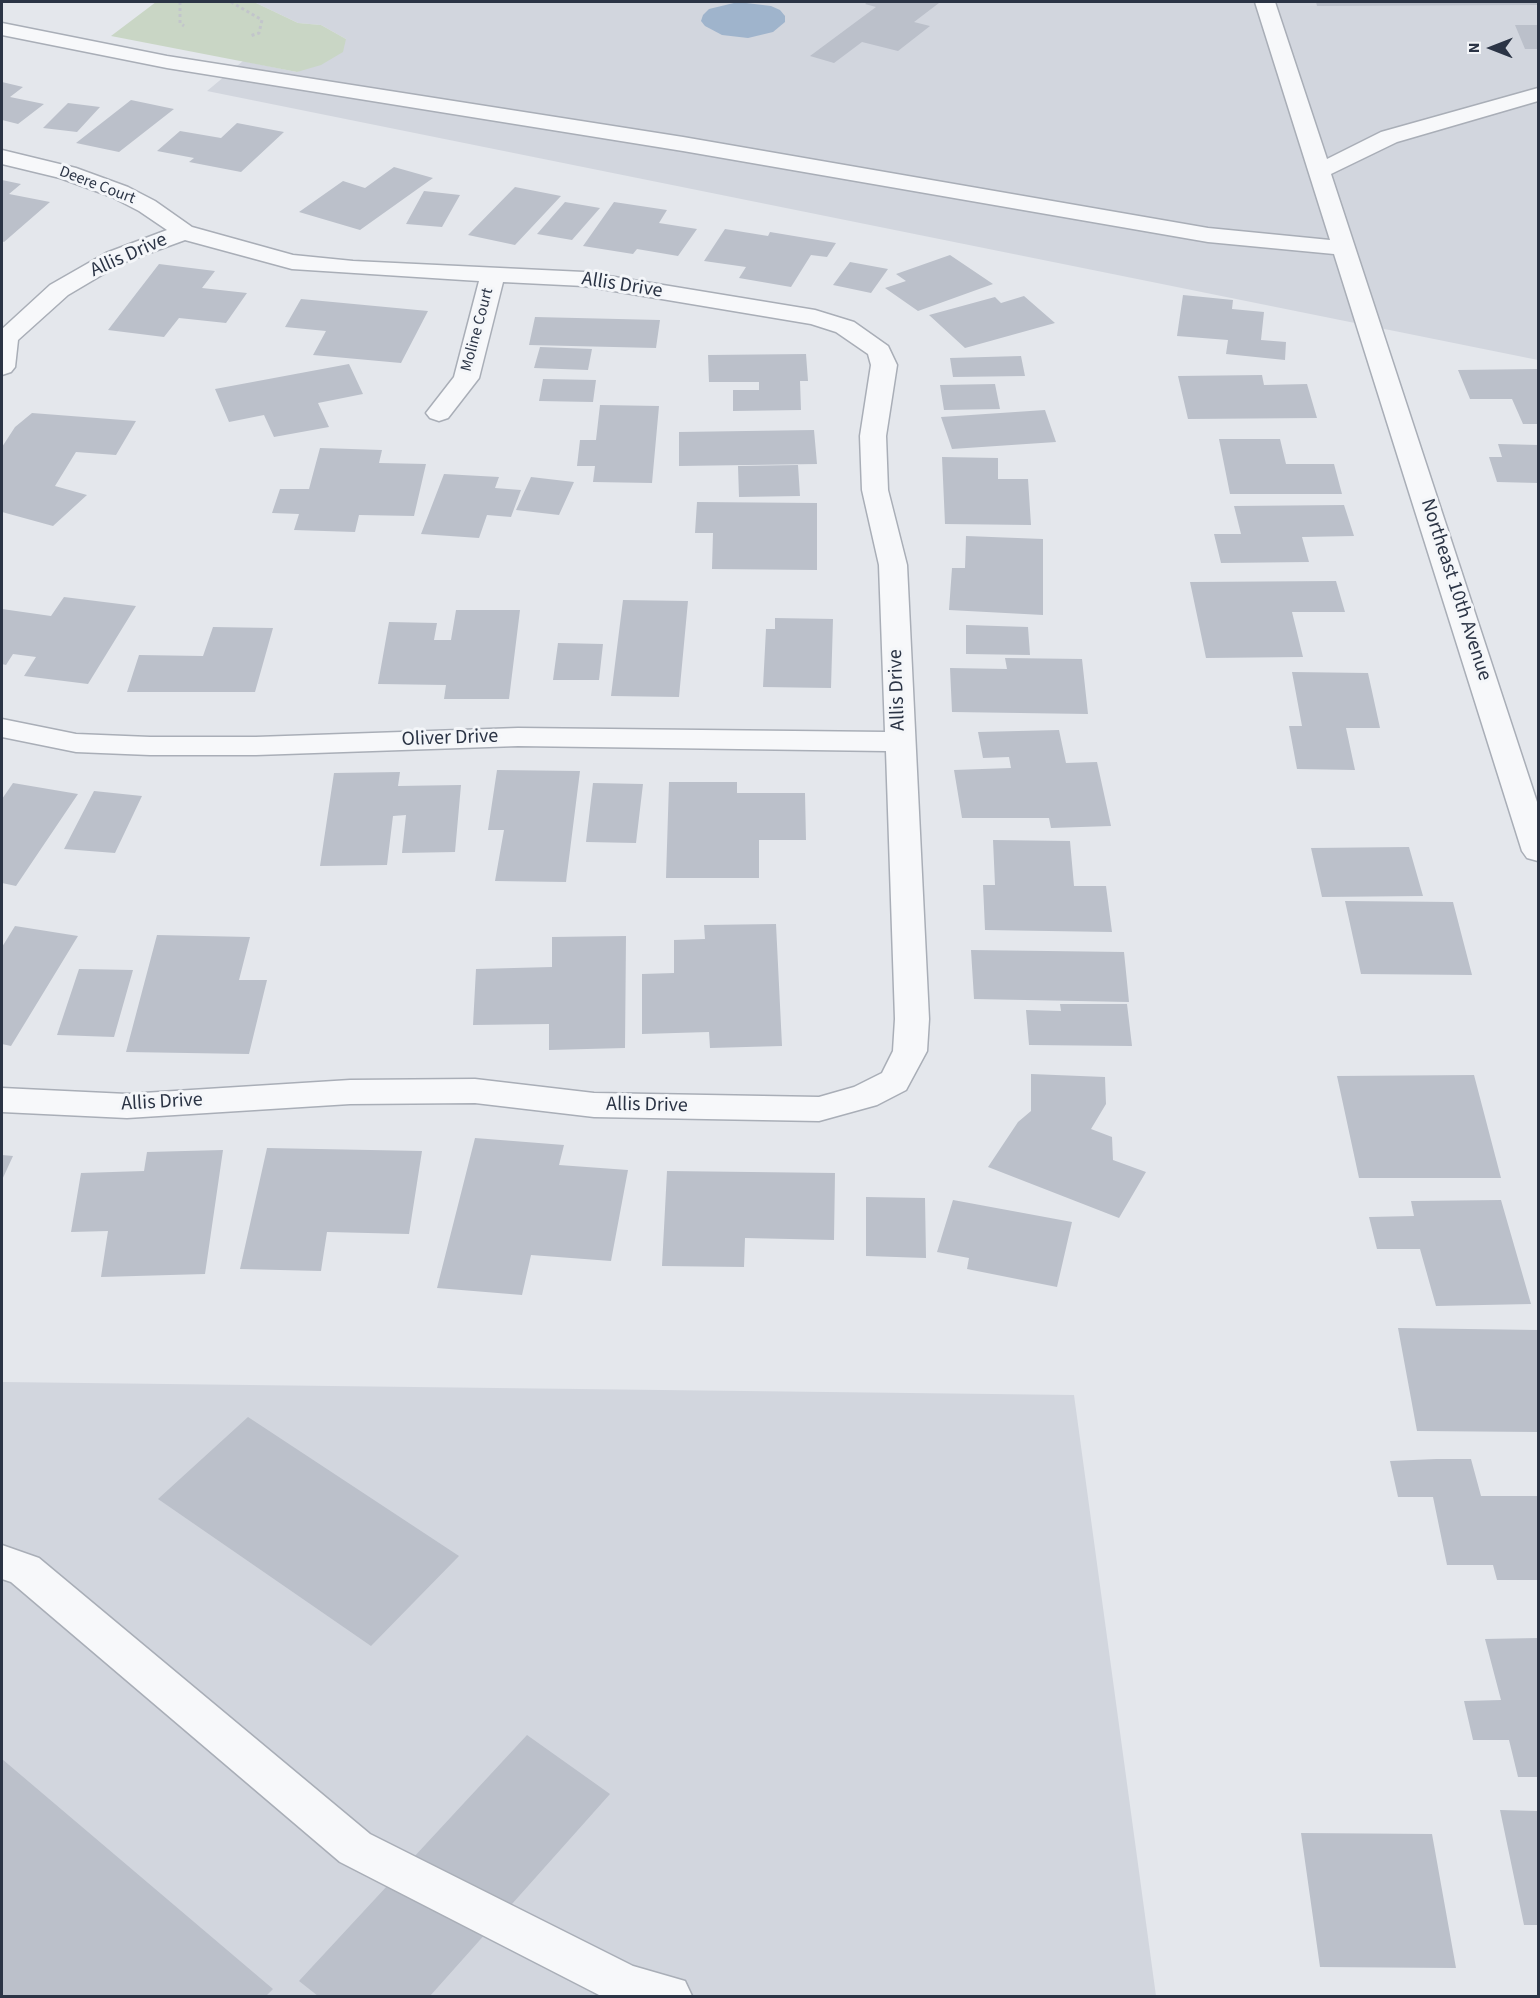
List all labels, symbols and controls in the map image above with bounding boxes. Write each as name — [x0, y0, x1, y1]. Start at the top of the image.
north arrow — [1462, 18, 1522, 78]
text: N — [1463, 43, 1485, 53]
street label: Deere Court — [56, 163, 138, 209]
street label: Allis Drive — [87, 228, 171, 284]
street label: Allis Drive — [580, 268, 664, 304]
street label: Moline Court — [458, 286, 498, 374]
street label: Northeast 10th Avenue — [1414, 496, 1496, 684]
street label: Allis Drive — [885, 649, 911, 731]
street label: Oliver Drive — [401, 725, 499, 753]
street label: Allis Drive — [121, 1089, 203, 1117]
street label: Allis Drive — [606, 1093, 688, 1119]

